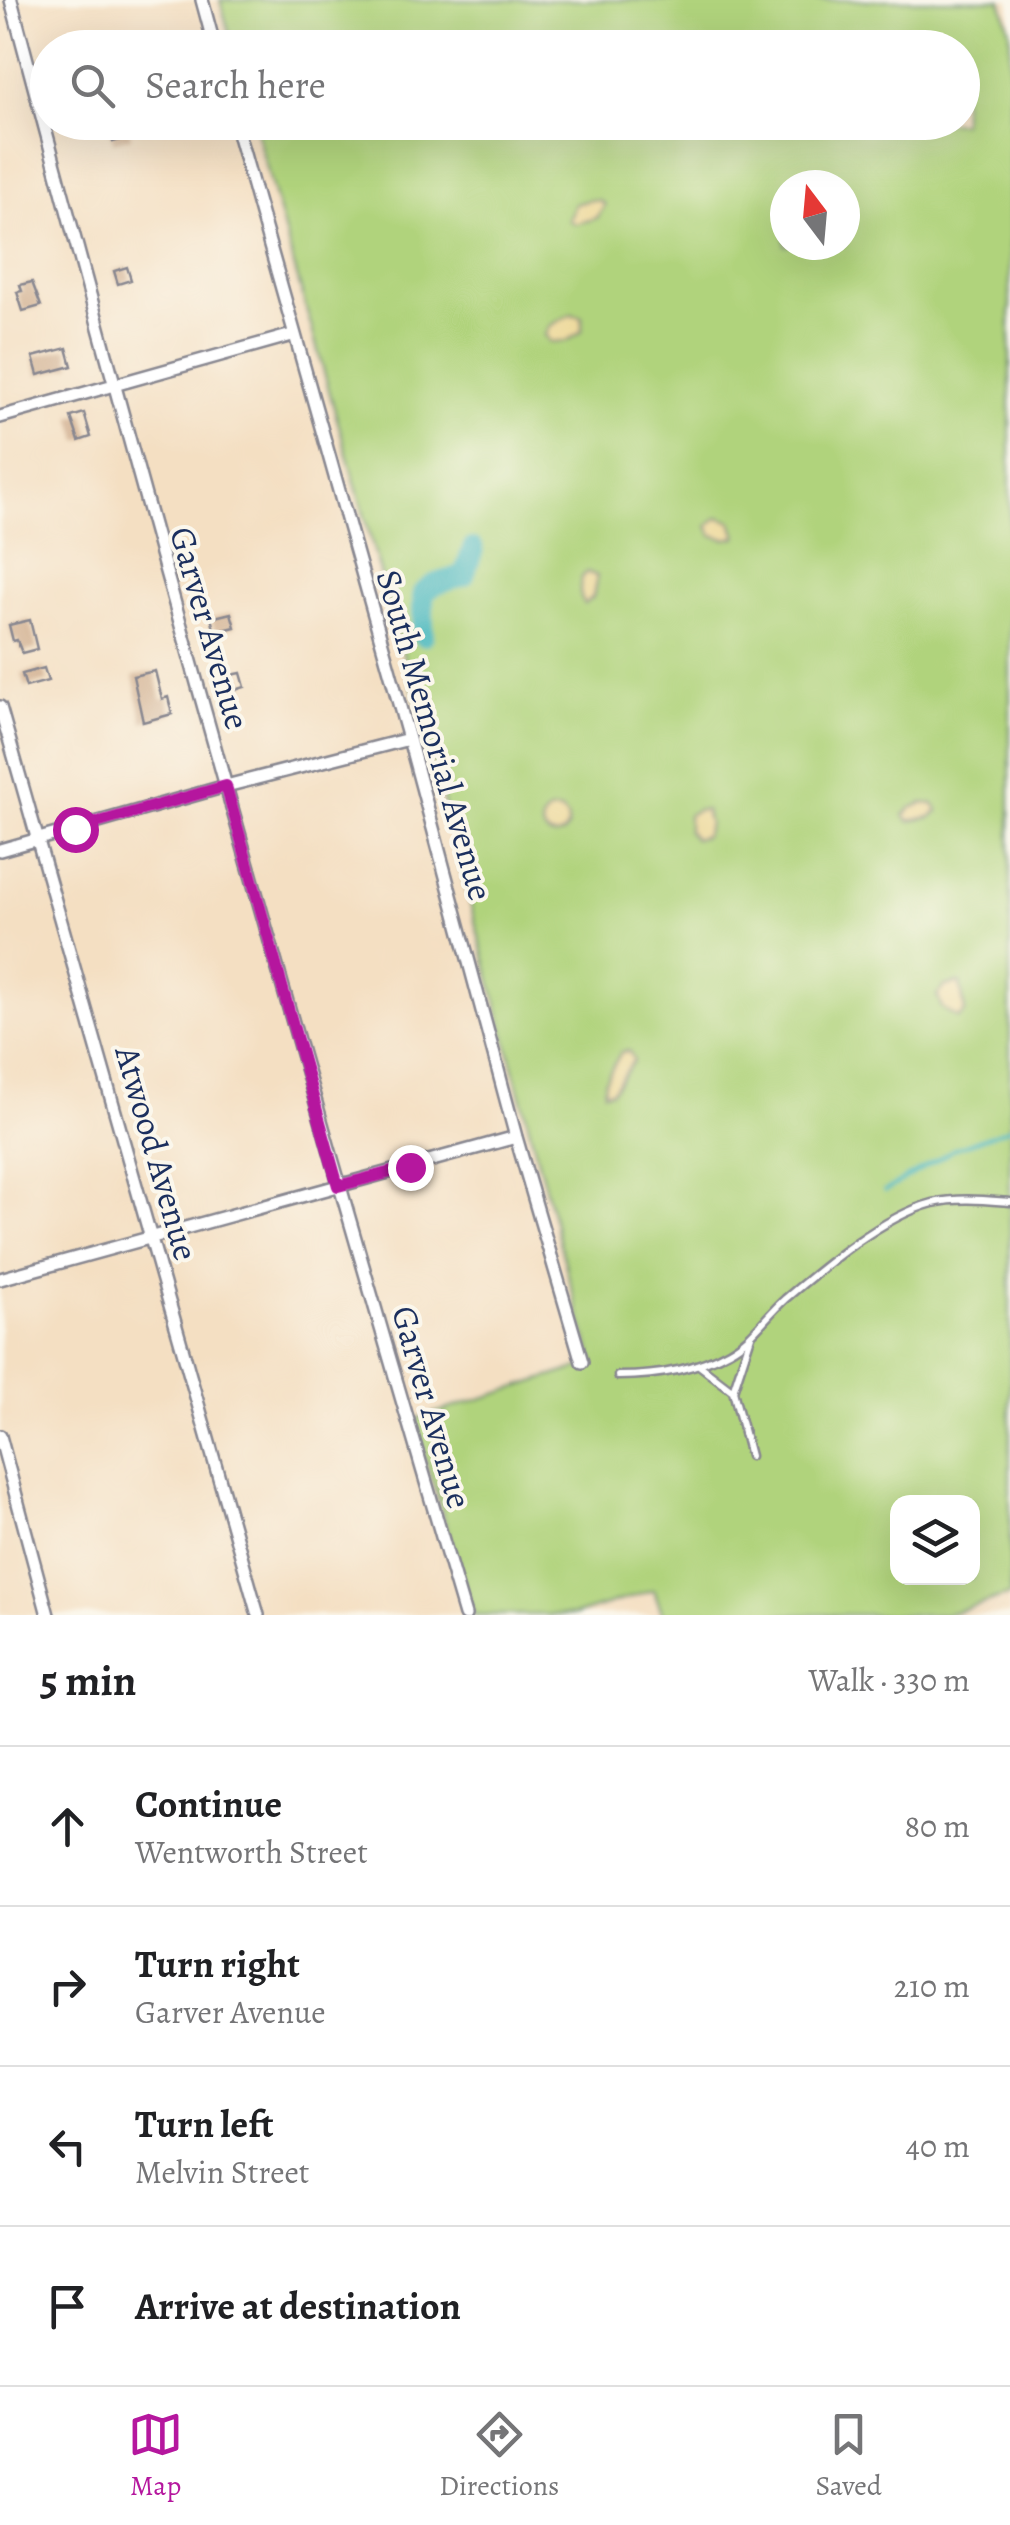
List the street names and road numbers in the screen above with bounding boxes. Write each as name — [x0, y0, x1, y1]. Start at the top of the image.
street label: Garver Avenue — [158, 521, 262, 735]
street label: South Memorial Avenue — [365, 564, 505, 906]
street label: Atwood Avenue — [103, 1039, 211, 1266]
street label: Garver Avenue — [380, 1300, 484, 1514]

